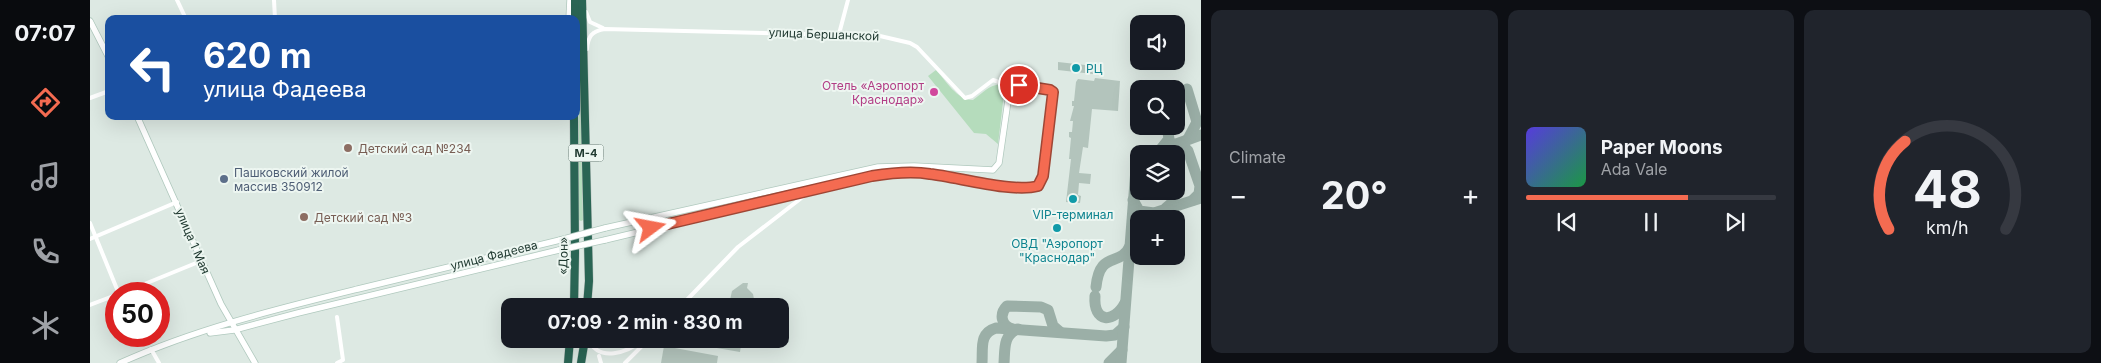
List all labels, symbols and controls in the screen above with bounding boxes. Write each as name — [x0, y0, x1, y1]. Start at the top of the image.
map controls — [1130, 15, 1185, 265]
button: sound — [1130, 15, 1185, 70]
text: 07:07 — [14, 20, 76, 46]
street label: улица Бершанской — [768, 25, 880, 43]
text: 620 m — [203, 34, 312, 76]
icon: left — [120, 35, 185, 100]
place label: РЦ — [1086, 61, 1103, 76]
marker: РЦ — [1070, 62, 1082, 74]
pin — [998, 64, 1040, 106]
icon: arrive — [1005, 71, 1033, 99]
text: улица Фадеева — [203, 76, 367, 102]
place label: Отель «Аэропорт Краснодар» — [822, 78, 924, 107]
button: search — [1130, 80, 1185, 135]
icon: directions — [28, 85, 63, 120]
marker: Отель «Аэропорт Краснодар» — [928, 86, 940, 98]
text: Paper Moons — [1601, 136, 1723, 159]
place label: Детский сад №234 — [358, 141, 472, 156]
marker: Детский сад №234 — [342, 142, 354, 154]
road number: М-4 — [568, 144, 604, 162]
button: layers — [1130, 145, 1185, 200]
text: Climate — [1229, 147, 1286, 167]
text: 48 — [1913, 158, 1982, 221]
icon: music — [28, 159, 63, 194]
text: Ada Vale — [1601, 159, 1667, 179]
place label: Пашковский жилой массив 350912 — [234, 165, 349, 194]
text: 20° — [1321, 172, 1388, 218]
marker: Пашковский жилой массив 350912 — [218, 173, 230, 185]
text: − — [1229, 178, 1248, 212]
text: + — [1461, 178, 1480, 212]
marker: VIP-терминал — [1067, 193, 1079, 205]
position arrow — [624, 201, 676, 253]
street label: улица 1 Мая — [172, 206, 214, 276]
place label: VIP-терминал — [1033, 207, 1113, 222]
icon: previous — [1553, 208, 1581, 236]
icon: pause — [1637, 208, 1665, 236]
icon: next — [1721, 208, 1749, 236]
place label: Детский сад №3 — [314, 210, 412, 225]
button: + — [1130, 210, 1185, 265]
marker: Детский сад №3 — [298, 211, 310, 223]
text: km/h — [1926, 217, 1969, 238]
marker: ОВД "Аэропорт "Краснодар" — [1051, 222, 1063, 234]
icon: phone — [28, 234, 63, 269]
place label: ОВД "Аэропорт "Краснодар" — [1011, 236, 1103, 265]
street label: улица Фадеева — [449, 237, 539, 273]
street label: «Дон» — [555, 237, 571, 275]
speed limit sign: 50 — [105, 282, 170, 347]
icon: climate — [28, 308, 63, 343]
text: 07:09 · 2 min · 830 m — [547, 311, 743, 334]

